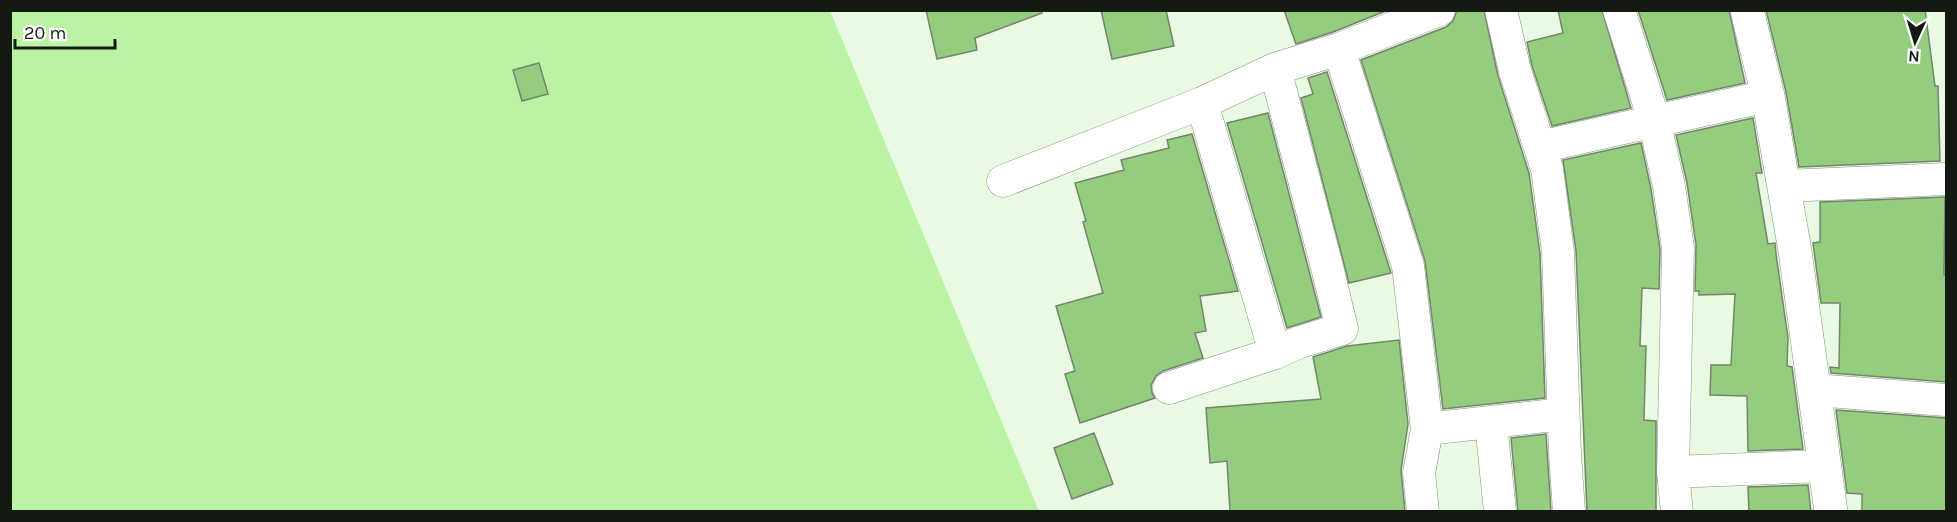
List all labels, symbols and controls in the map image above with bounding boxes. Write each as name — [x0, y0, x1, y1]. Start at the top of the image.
scale bar — [15, 12, 116, 50]
north arrow — [1885, 12, 1945, 72]
text: 20 m — [24, 22, 66, 44]
text: N — [1908, 47, 1920, 66]

